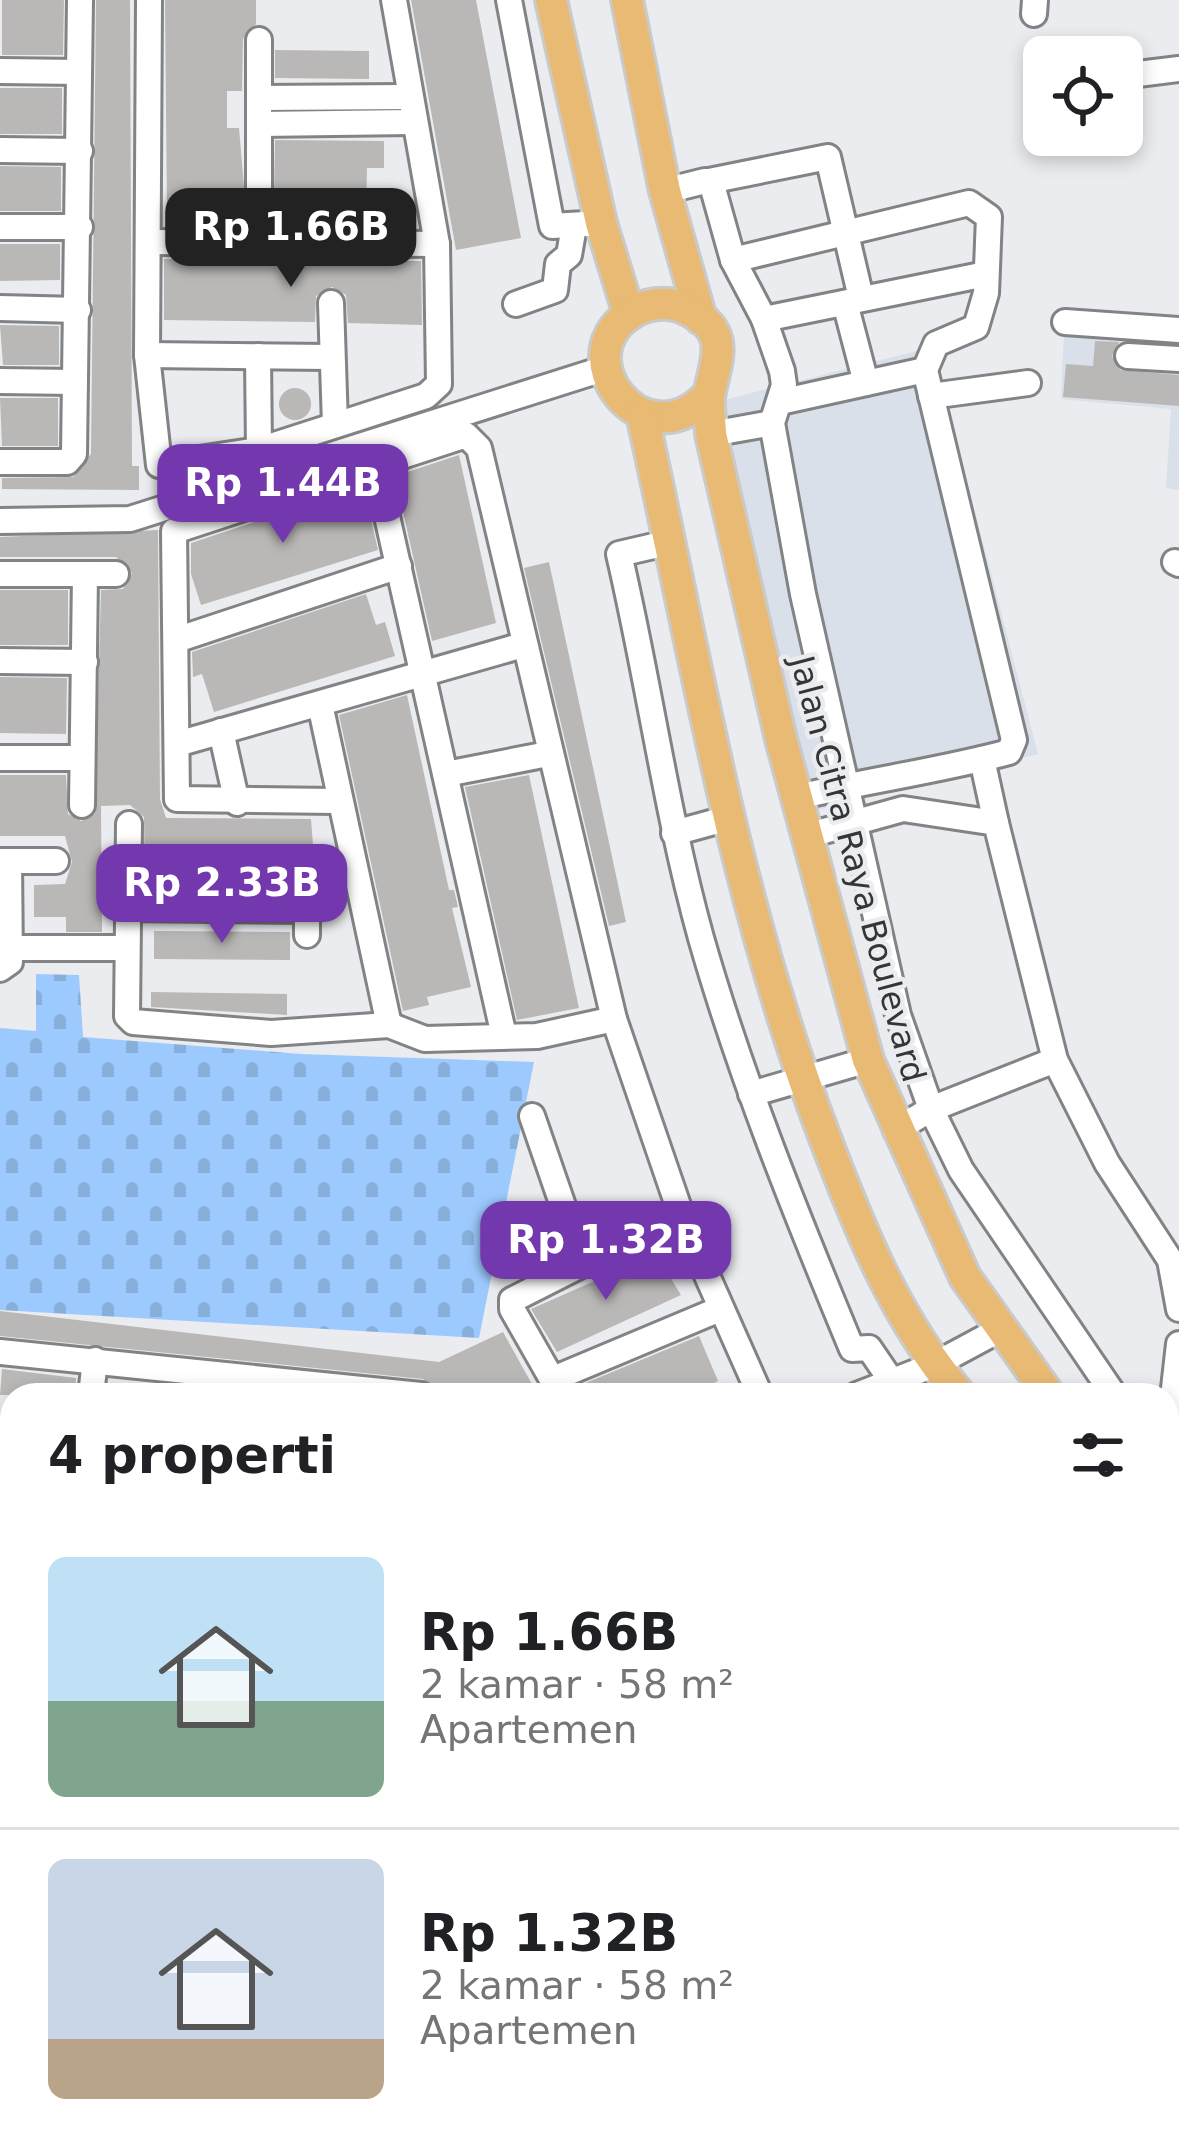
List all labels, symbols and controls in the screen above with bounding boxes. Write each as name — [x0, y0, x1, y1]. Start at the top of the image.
map controls — [1023, 36, 1143, 156]
button: locate — [1023, 36, 1143, 156]
pin: Rp 1.66B — [167, 188, 415, 290]
text: Rp 1.66B — [192, 204, 390, 249]
pin: Rp 1.44B — [159, 444, 407, 546]
text: Rp 1.44B — [184, 460, 382, 505]
street label: Jalan Citra Raya Boulevard — [782, 650, 934, 1086]
pin: Rp 2.33B — [98, 844, 346, 946]
text: Rp 2.33B — [123, 860, 321, 905]
pin: Rp 1.32B — [482, 1201, 730, 1303]
text: Rp 1.32B — [507, 1217, 705, 1262]
icon: filters — [1065, 1422, 1131, 1488]
text: 4 properti — [48, 1426, 336, 1485]
text: Rp 1.66B — [420, 1603, 678, 1662]
icon: home — [144, 1605, 288, 1749]
text: 2 kamar · 58 m² — [420, 1662, 734, 1707]
text: Apartemen — [420, 1707, 637, 1752]
text: Rp 1.32B — [420, 1904, 678, 1963]
icon: home — [144, 1907, 288, 2051]
text: 2 kamar · 58 m² — [420, 1963, 734, 2008]
text: Apartemen — [420, 2008, 637, 2053]

